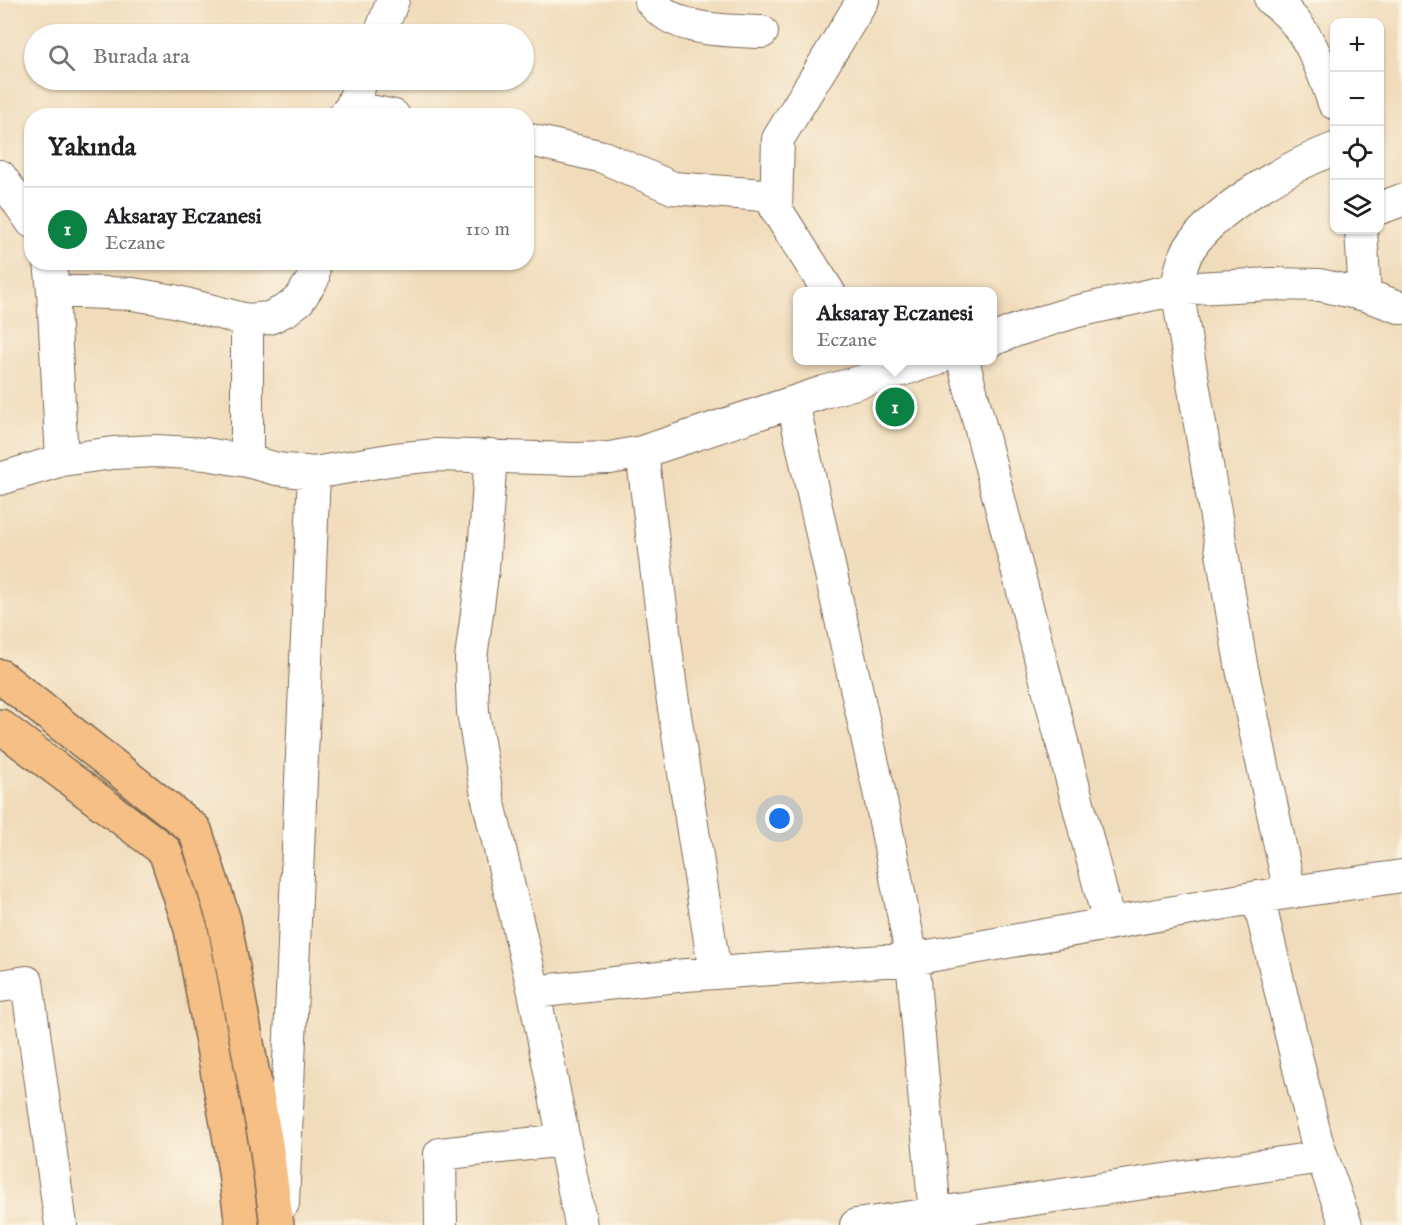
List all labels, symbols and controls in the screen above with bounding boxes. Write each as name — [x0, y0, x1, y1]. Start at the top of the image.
map controls — [1330, 18, 1384, 234]
button: + — [1330, 18, 1384, 72]
search box — [24, 24, 534, 90]
icon: search — [45, 41, 78, 74]
text: Burada ara — [93, 43, 190, 71]
button: − — [1330, 72, 1384, 126]
button: locate — [1330, 126, 1384, 180]
text: Yakında — [48, 131, 136, 164]
button: layers — [1330, 180, 1384, 234]
text: Aksaray Eczanesi — [105, 203, 262, 231]
text: 1 — [64, 217, 71, 242]
text: 110 m — [466, 217, 510, 242]
text: Eczane — [105, 231, 165, 256]
popup — [793, 287, 997, 365]
text: Aksaray Eczanesi — [817, 300, 973, 328]
text: Eczane — [817, 328, 877, 353]
pin: 1 — [876, 384, 914, 430]
your location — [765, 804, 794, 833]

